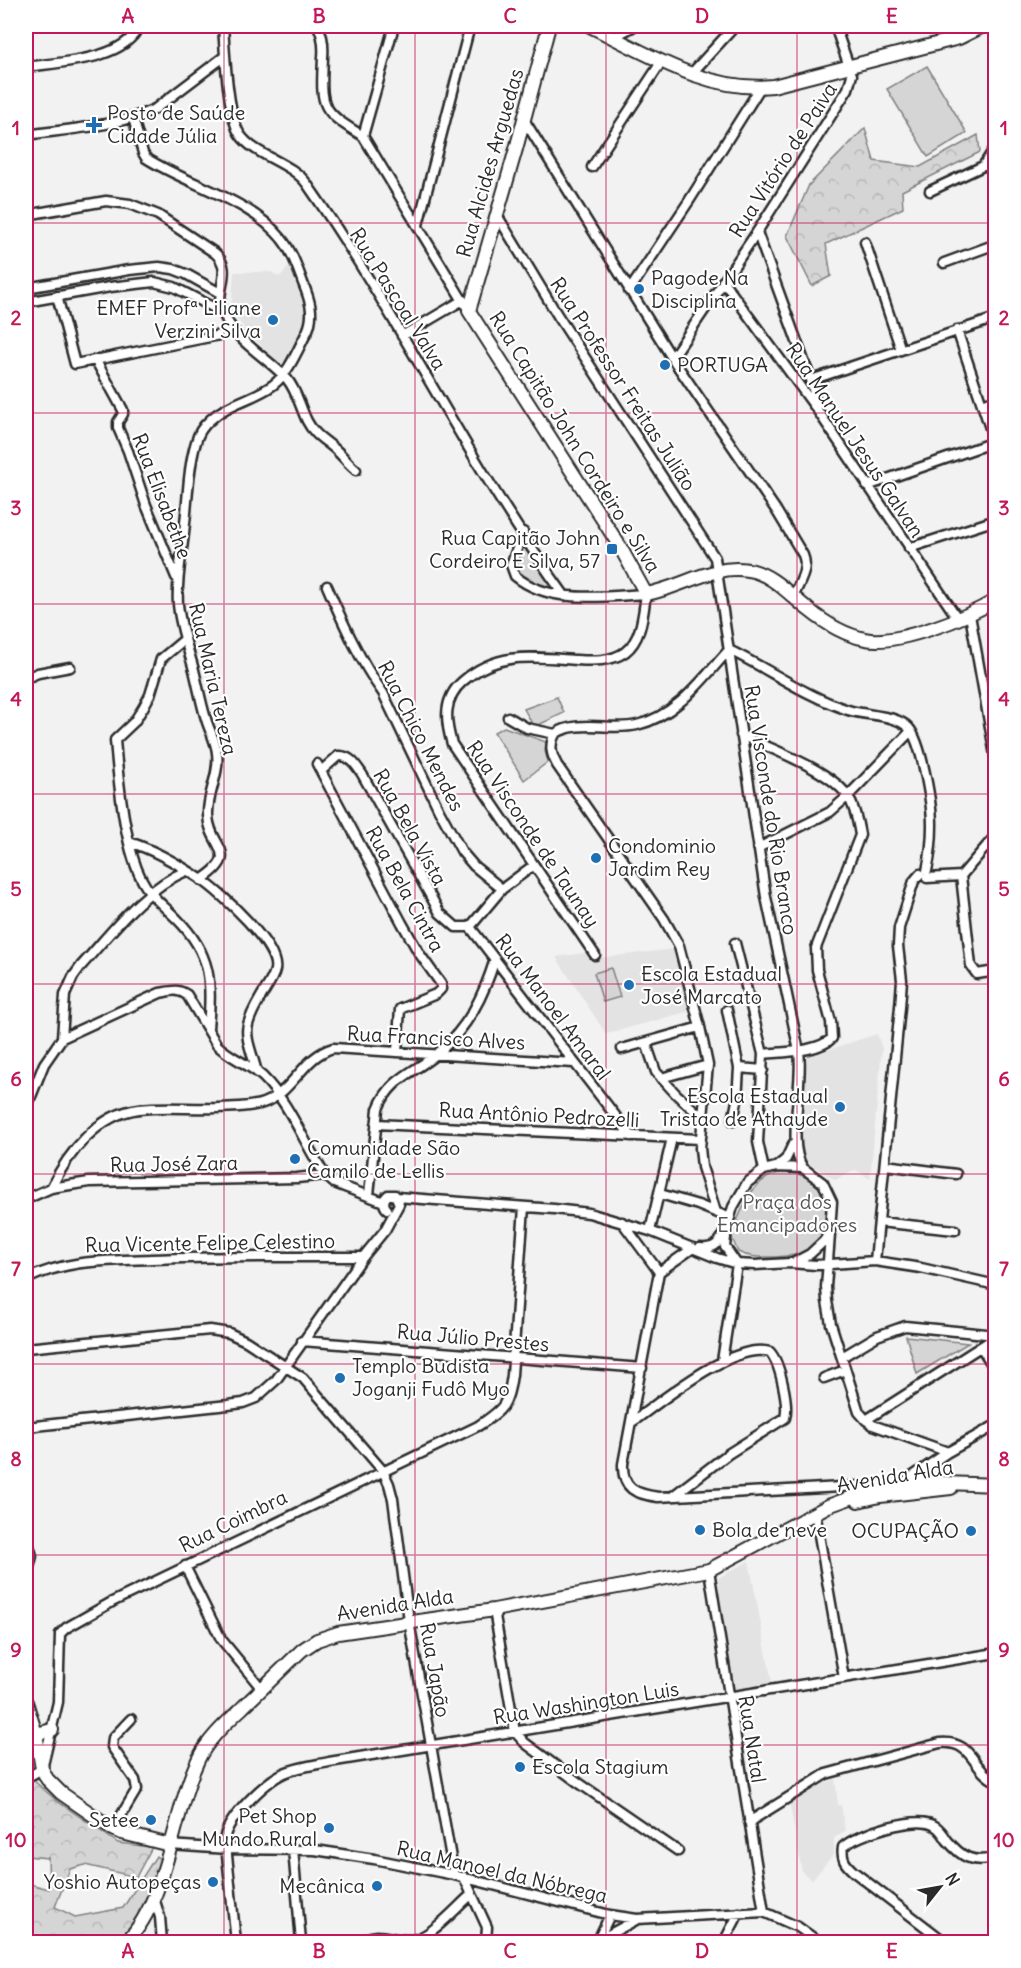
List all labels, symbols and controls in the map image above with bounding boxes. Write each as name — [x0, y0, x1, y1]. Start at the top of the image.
text: A — [122, 3, 135, 28]
text: B — [312, 3, 326, 28]
text: C — [503, 3, 517, 28]
text: D — [695, 3, 709, 28]
text: E — [886, 3, 898, 28]
street label: Rua Alcides Arguedas — [451, 66, 528, 260]
street label: Rua Vitório de Paiva — [723, 78, 842, 242]
place label: Posto de Saúde Cidade Júlia — [107, 100, 245, 148]
text: 1 — [12, 115, 20, 140]
text: 1 — [1000, 115, 1008, 140]
marker: Posto de Saúde Cidade Júlia — [85, 116, 103, 134]
street label: Rua Pascoal Valva — [345, 223, 452, 374]
place label: Pagode Na Disciplina — [651, 265, 749, 313]
street label: Rua Professor Freitas Julião — [545, 272, 702, 495]
marker: Pagode Na Disciplina — [632, 282, 646, 296]
place label: EMEF Profª Liliane Verzini Silva — [97, 295, 261, 343]
text: 2 — [11, 305, 22, 330]
text: 2 — [999, 305, 1010, 330]
street label: Rua Capitão John Cordeiro e Silva — [484, 306, 666, 577]
marker: EMEF Profª Liliane Verzini Silva — [266, 313, 280, 327]
street label: Rua Manuel Jesus Galvan — [781, 338, 930, 542]
place label: PORTUGA — [677, 352, 768, 377]
marker: PORTUGA — [658, 358, 672, 372]
street label: Rua Elisabethe — [127, 429, 198, 562]
text: 3 — [10, 495, 22, 520]
text: 3 — [998, 495, 1010, 520]
place label: Rua Capitão John Cordeiro E Silva, 57 — [429, 525, 600, 573]
marker: Rua Capitão John Cordeiro E Silva, 57 — [605, 542, 619, 556]
street label: Rua Maria Tereza — [184, 600, 243, 758]
street label: Rua Chico Mendes — [373, 656, 470, 815]
street label: Rua Visconde do Rio Branco — [739, 683, 804, 937]
text: 4 — [10, 686, 22, 711]
text: 4 — [998, 686, 1010, 711]
street label: Rua Visconde de Taunay — [462, 735, 605, 932]
street label: Rua Bela Vista — [368, 764, 453, 889]
street label: Rua Bela Cintra — [361, 821, 450, 956]
place label: Condominio Jardim Rey — [608, 833, 716, 881]
marker: Condominio Jardim Rey — [589, 851, 603, 865]
text: 5 — [10, 876, 22, 901]
text: 5 — [998, 876, 1010, 901]
street label: Rua Manoel Amaral — [490, 929, 616, 1085]
place label: Escola Estadual José Marcato — [641, 961, 782, 1009]
marker: Escola Estadual José Marcato — [622, 978, 636, 992]
street label: Rua Francisco Alves — [346, 1020, 526, 1055]
text: 6 — [10, 1066, 22, 1091]
text: 6 — [998, 1066, 1010, 1091]
place label: Escola Estadual Tristao de Athayde — [660, 1083, 828, 1131]
street label: Rua Antônio Pedrozelli — [438, 1097, 640, 1132]
marker: Escola Estadual Tristao de Athayde — [833, 1100, 847, 1114]
place label: Comunidade São Camilo de Lellis — [307, 1135, 460, 1183]
street label: Rua José Zara — [110, 1150, 238, 1177]
marker: Comunidade São Camilo de Lellis — [288, 1152, 302, 1166]
park label: Praça dos Emancipadores — [717, 1189, 857, 1237]
street label: Rua Vicente Felipe Celestino — [85, 1228, 335, 1257]
text: 7 — [11, 1256, 21, 1281]
text: 7 — [999, 1256, 1009, 1281]
street label: Rua Júlio Prestes — [396, 1318, 550, 1357]
place label: Templo Budista Joganji Fudô Myo — [352, 1353, 510, 1401]
marker: Templo Budista Joganji Fudô Myo — [333, 1371, 347, 1385]
text: 8 — [10, 1446, 22, 1471]
text: 8 — [998, 1446, 1010, 1471]
street label: Avenida Alda — [835, 1454, 955, 1497]
street label: Rua Coimbra — [175, 1484, 291, 1557]
place label: Bola de neve — [712, 1517, 827, 1542]
place label: OCUPAÇÃO — [851, 1518, 959, 1543]
marker: Bola de neve — [693, 1523, 707, 1537]
marker: OCUPAÇÃO — [964, 1524, 978, 1538]
street label: Avenida Alda — [335, 1583, 455, 1626]
street label: Rua Japão — [415, 1621, 456, 1719]
text: 9 — [10, 1637, 22, 1662]
text: 9 — [998, 1637, 1010, 1662]
street label: Rua Washington Luis — [491, 1676, 680, 1730]
street label: Rua Natal — [733, 1693, 772, 1784]
place label: Escola Stagium — [532, 1754, 668, 1779]
marker: Escola Stagium — [513, 1760, 527, 1774]
place label: Pet Shop Mundo Rural — [202, 1803, 317, 1851]
place label: Setee — [89, 1807, 139, 1832]
marker: Setee — [144, 1813, 158, 1827]
marker: Pet Shop Mundo Rural — [322, 1821, 336, 1835]
text: 10 — [5, 1827, 27, 1852]
text: 10 — [993, 1827, 1015, 1852]
street label: Rua Manoel da Nóbrega — [394, 1835, 610, 1908]
north arrow — [910, 1857, 970, 1917]
place label: Yoshio Autopeças — [44, 1869, 201, 1894]
text: N — [941, 1869, 964, 1889]
place label: Mecânica — [279, 1873, 365, 1898]
marker: Yoshio Autopeças — [206, 1875, 220, 1889]
marker: Mecânica — [370, 1879, 384, 1893]
text: A — [122, 1938, 135, 1963]
text: B — [312, 1938, 326, 1963]
text: C — [503, 1938, 517, 1963]
text: D — [695, 1938, 709, 1963]
text: E — [886, 1938, 898, 1963]

